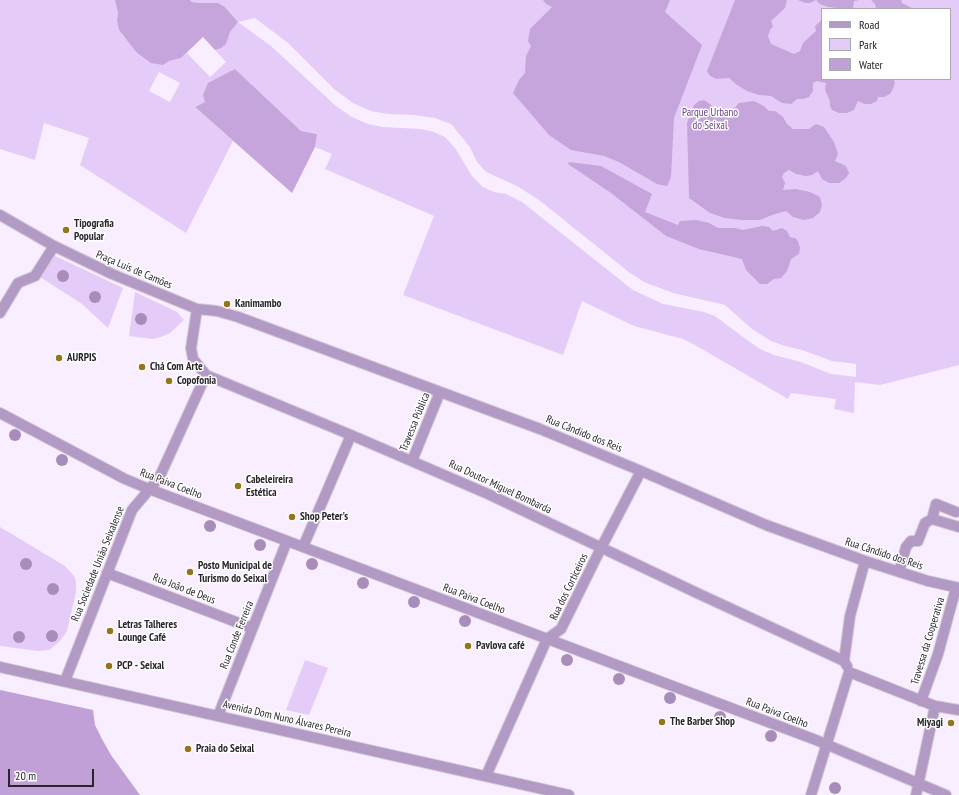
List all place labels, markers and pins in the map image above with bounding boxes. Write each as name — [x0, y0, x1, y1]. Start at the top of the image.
place label: Tipografia Popular — [74, 217, 114, 243]
marker: Tipografia Popular — [61, 225, 71, 235]
place label: Kanimambo — [235, 297, 281, 311]
marker: Kanimambo — [222, 299, 232, 309]
place label: AURPIS — [67, 351, 96, 365]
marker: AURPIS — [54, 353, 64, 363]
place label: Chá Com Arte — [150, 360, 203, 374]
marker: Chá Com Arte — [137, 362, 147, 372]
place label: Copofonia — [177, 374, 216, 388]
marker: Copofonia — [164, 376, 174, 386]
place label: Cabeleireira Estética — [246, 473, 293, 499]
marker: Cabeleireira Estética — [233, 481, 243, 491]
place label: Shop Peter's — [300, 510, 348, 524]
marker: Shop Peter's — [287, 512, 297, 522]
place label: Posto Municipal de Turismo do Seixal — [198, 559, 272, 585]
marker: Posto Municipal de Turismo do Seixal — [185, 567, 195, 577]
place label: Letras Talheres Lounge Café — [118, 618, 177, 644]
marker: Letras Talheres Lounge Café — [105, 626, 115, 636]
place label: Pavlova café — [476, 639, 525, 653]
marker: Pavlova café — [463, 641, 473, 651]
place label: PCP - Seixal — [117, 659, 164, 673]
marker: PCP - Seixal — [104, 661, 114, 671]
place label: The Barber Shop — [670, 715, 735, 729]
place label: Miyagi — [917, 716, 943, 730]
marker: The Barber Shop — [657, 717, 667, 727]
marker: Miyagi — [946, 718, 956, 728]
place label: Praia do Seixal — [196, 742, 254, 756]
marker: Praia do Seixal — [183, 744, 193, 754]

